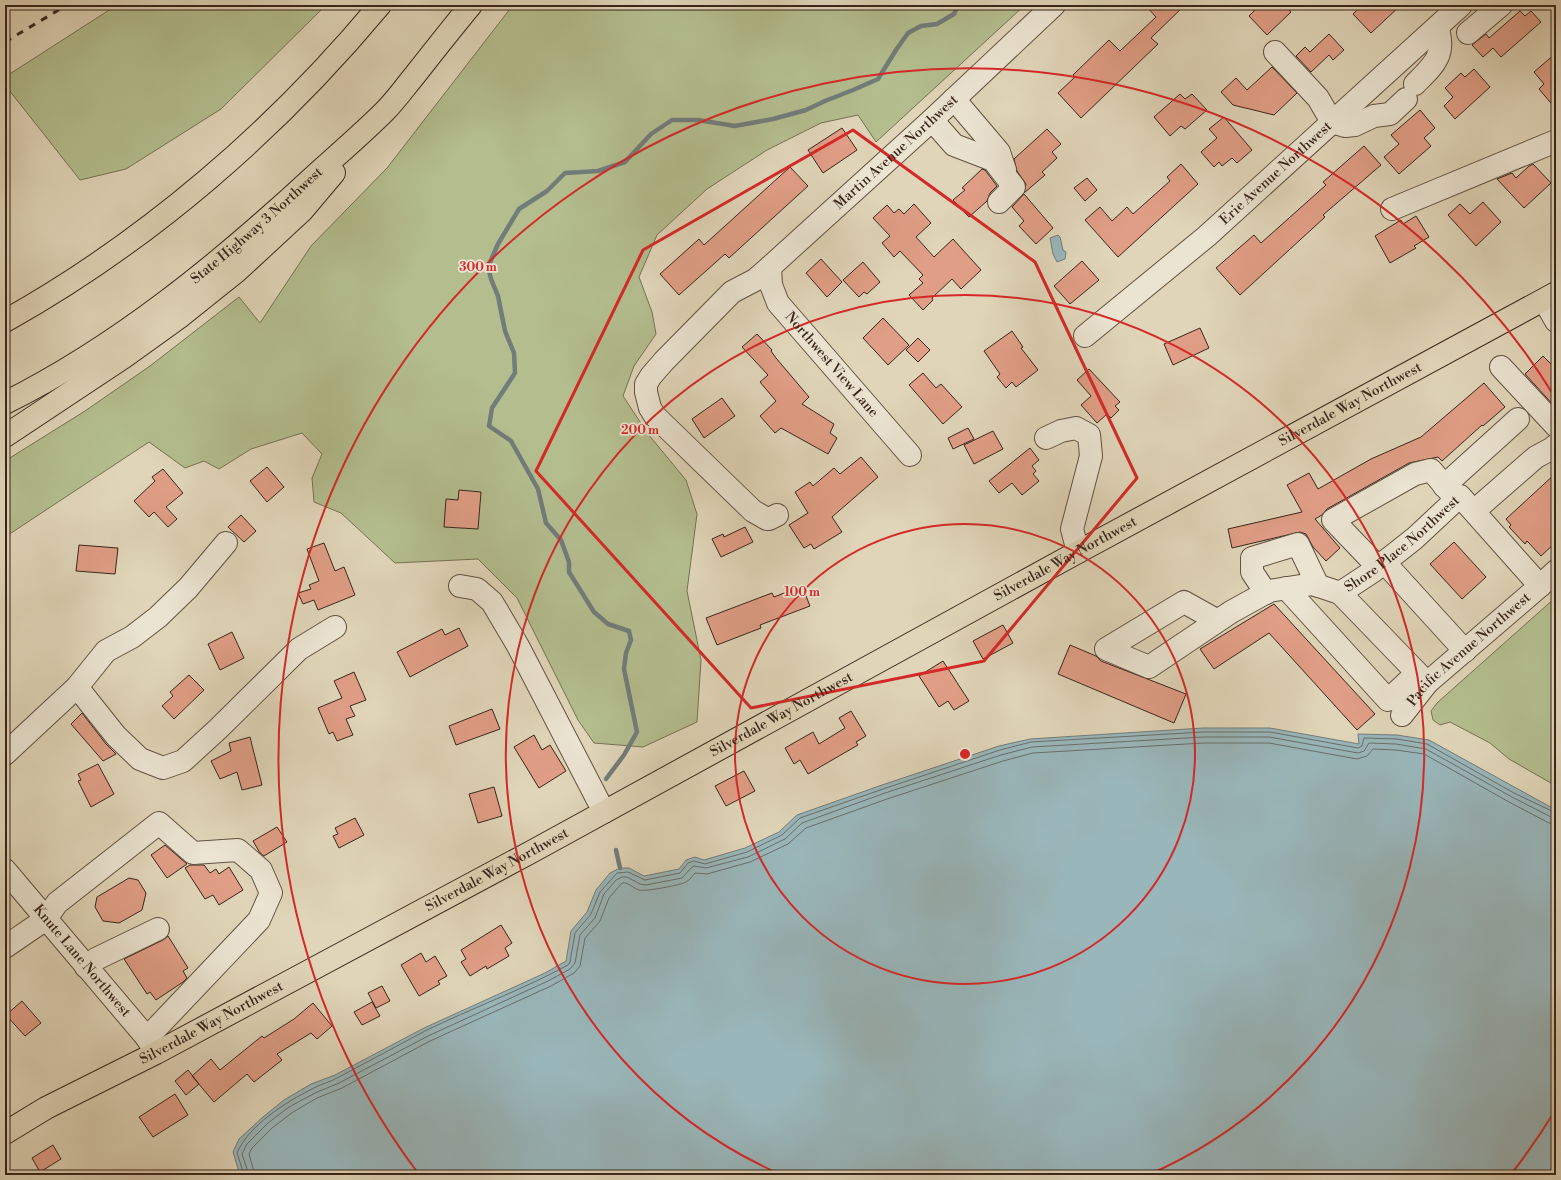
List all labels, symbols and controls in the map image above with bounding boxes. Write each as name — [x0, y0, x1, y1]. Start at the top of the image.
street label: Martin Avenue Northwest — [830, 91, 962, 213]
street label: Erie Avenue Northwest — [1216, 118, 1336, 229]
street label: State Highway 3 Northwest — [187, 163, 327, 288]
text: 300 m — [459, 260, 497, 275]
street label: Northwest View Lane — [781, 308, 882, 421]
street label: Silverdale Way Northwest — [1276, 358, 1425, 451]
text: 200 m — [621, 423, 659, 438]
street label: Shore Place Northwest — [1341, 492, 1464, 597]
street label: Silverdale Way Northwest — [991, 513, 1140, 605]
text: 100 m — [784, 585, 820, 600]
street label: Pacific Avenue Northwest — [1403, 589, 1535, 710]
street label: Silverdale Way Northwest — [707, 668, 856, 761]
centre of rings — [958, 747, 972, 761]
street label: Silverdale Way Northwest — [422, 824, 572, 916]
street label: Knute Lane Northwest — [29, 901, 135, 1021]
street label: Silverdale Way Northwest — [137, 977, 286, 1069]

